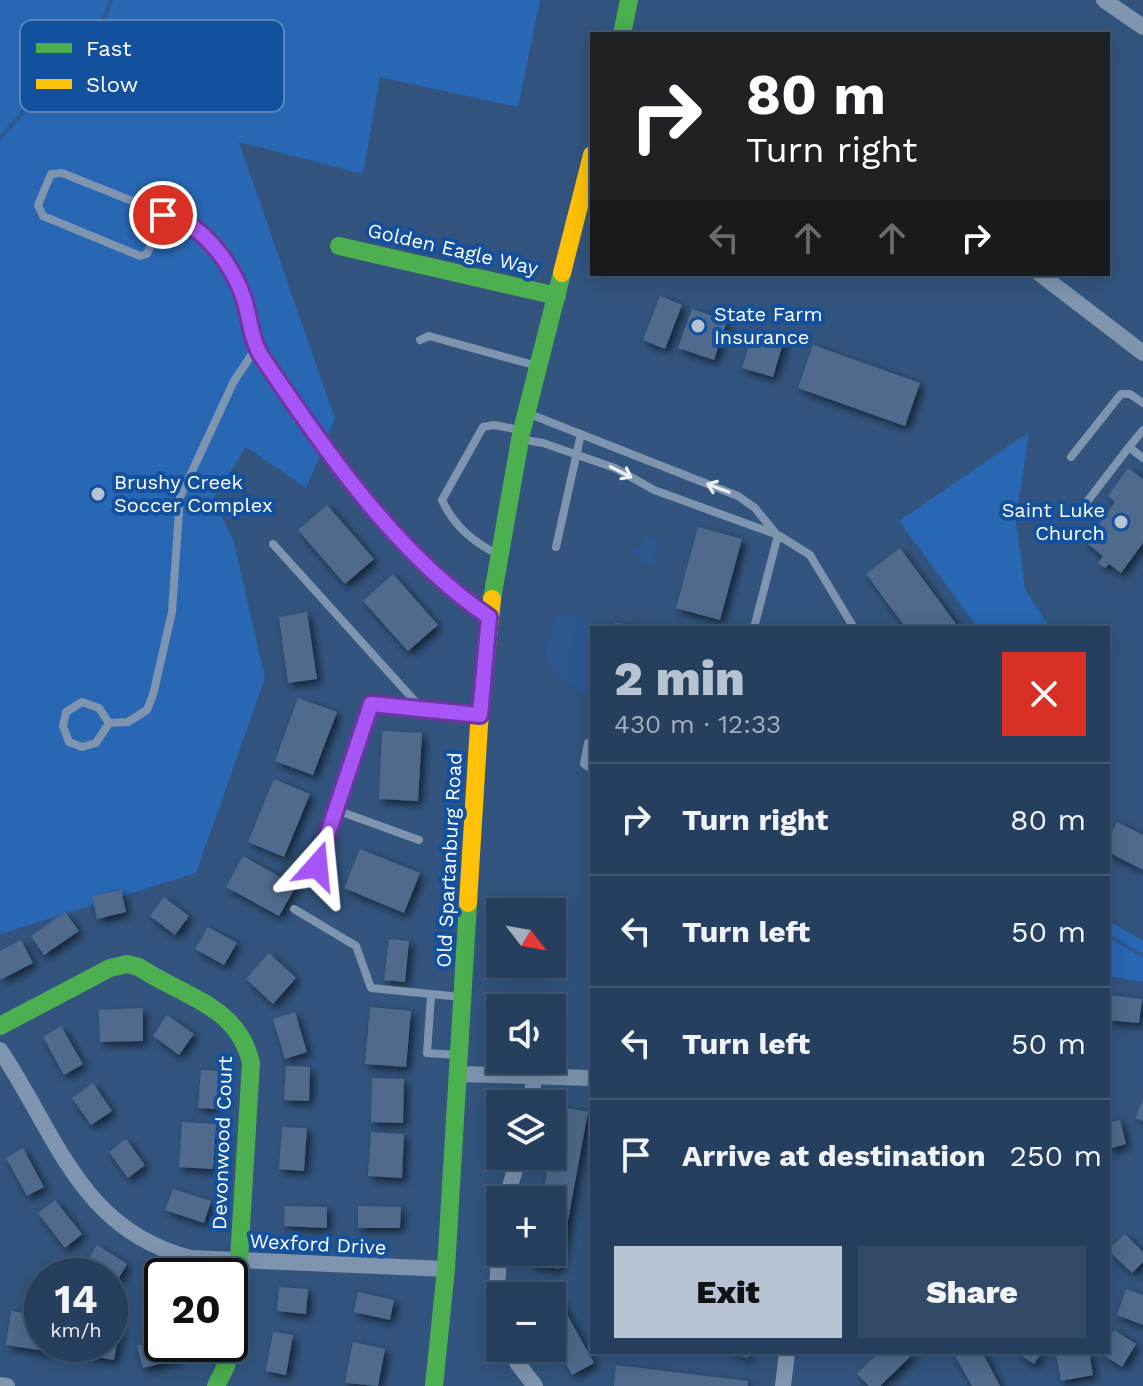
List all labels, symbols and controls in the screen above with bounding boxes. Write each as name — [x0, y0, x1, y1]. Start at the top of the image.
legend — [20, 20, 284, 112]
text: Fast — [86, 36, 132, 61]
text: 80 m — [746, 62, 886, 128]
icon: right — [614, 64, 718, 168]
text: Slow — [86, 72, 138, 97]
text: Turn right — [746, 129, 917, 171]
pin — [129, 181, 197, 249]
icon: arrive — [141, 193, 185, 237]
icon: left — [702, 216, 746, 260]
icon: ahead — [786, 216, 830, 260]
icon: ahead — [870, 216, 914, 260]
icon: right — [954, 216, 998, 260]
street label: Golden Eagle Way — [365, 218, 541, 280]
place label: State Farm Insurance — [714, 302, 823, 349]
marker: State Farm Insurance — [689, 317, 707, 335]
one-way arrow — [608, 465, 632, 480]
place label: Brushy Creek Soccer Complex — [114, 470, 273, 517]
one-way arrow — [706, 480, 731, 494]
marker: Brushy Creek Soccer Complex — [89, 485, 107, 503]
place label: Saint Luke Church — [1002, 498, 1105, 545]
marker: Saint Luke Church — [1112, 513, 1130, 531]
text: 2 min — [614, 650, 745, 707]
button: close — [1002, 652, 1086, 736]
text: 430 m · 12:33 — [614, 709, 781, 739]
street label: Old Spartanburg Road — [431, 752, 467, 968]
icon: right — [614, 797, 658, 841]
text: Turn right — [682, 802, 828, 837]
text: 80 m — [1010, 802, 1086, 837]
position arrow — [275, 824, 359, 908]
north arrow — [486, 898, 566, 978]
map controls — [486, 898, 566, 1362]
icon: left — [614, 909, 658, 953]
text: Turn left — [682, 914, 810, 949]
text: 50 m — [1011, 914, 1086, 949]
button: sound — [486, 994, 566, 1074]
icon: left — [614, 1021, 658, 1065]
text: Turn left — [682, 1026, 810, 1061]
text: 50 m — [1011, 1026, 1086, 1061]
street label: Devonwood Court — [207, 1055, 237, 1230]
button: layers — [486, 1090, 566, 1170]
icon: arrive — [614, 1133, 658, 1177]
text: Arrive at destination — [682, 1138, 986, 1173]
text: 250 m — [1010, 1138, 1102, 1173]
button: + — [486, 1186, 566, 1266]
street label: Wexford Drive — [249, 1228, 387, 1260]
button: Exit — [614, 1246, 842, 1338]
button: Share — [858, 1246, 1086, 1338]
speed limit sign: 20 — [144, 1258, 248, 1362]
text: 14 — [54, 1276, 98, 1323]
button: − — [486, 1282, 566, 1362]
text: km/h — [50, 1318, 102, 1342]

